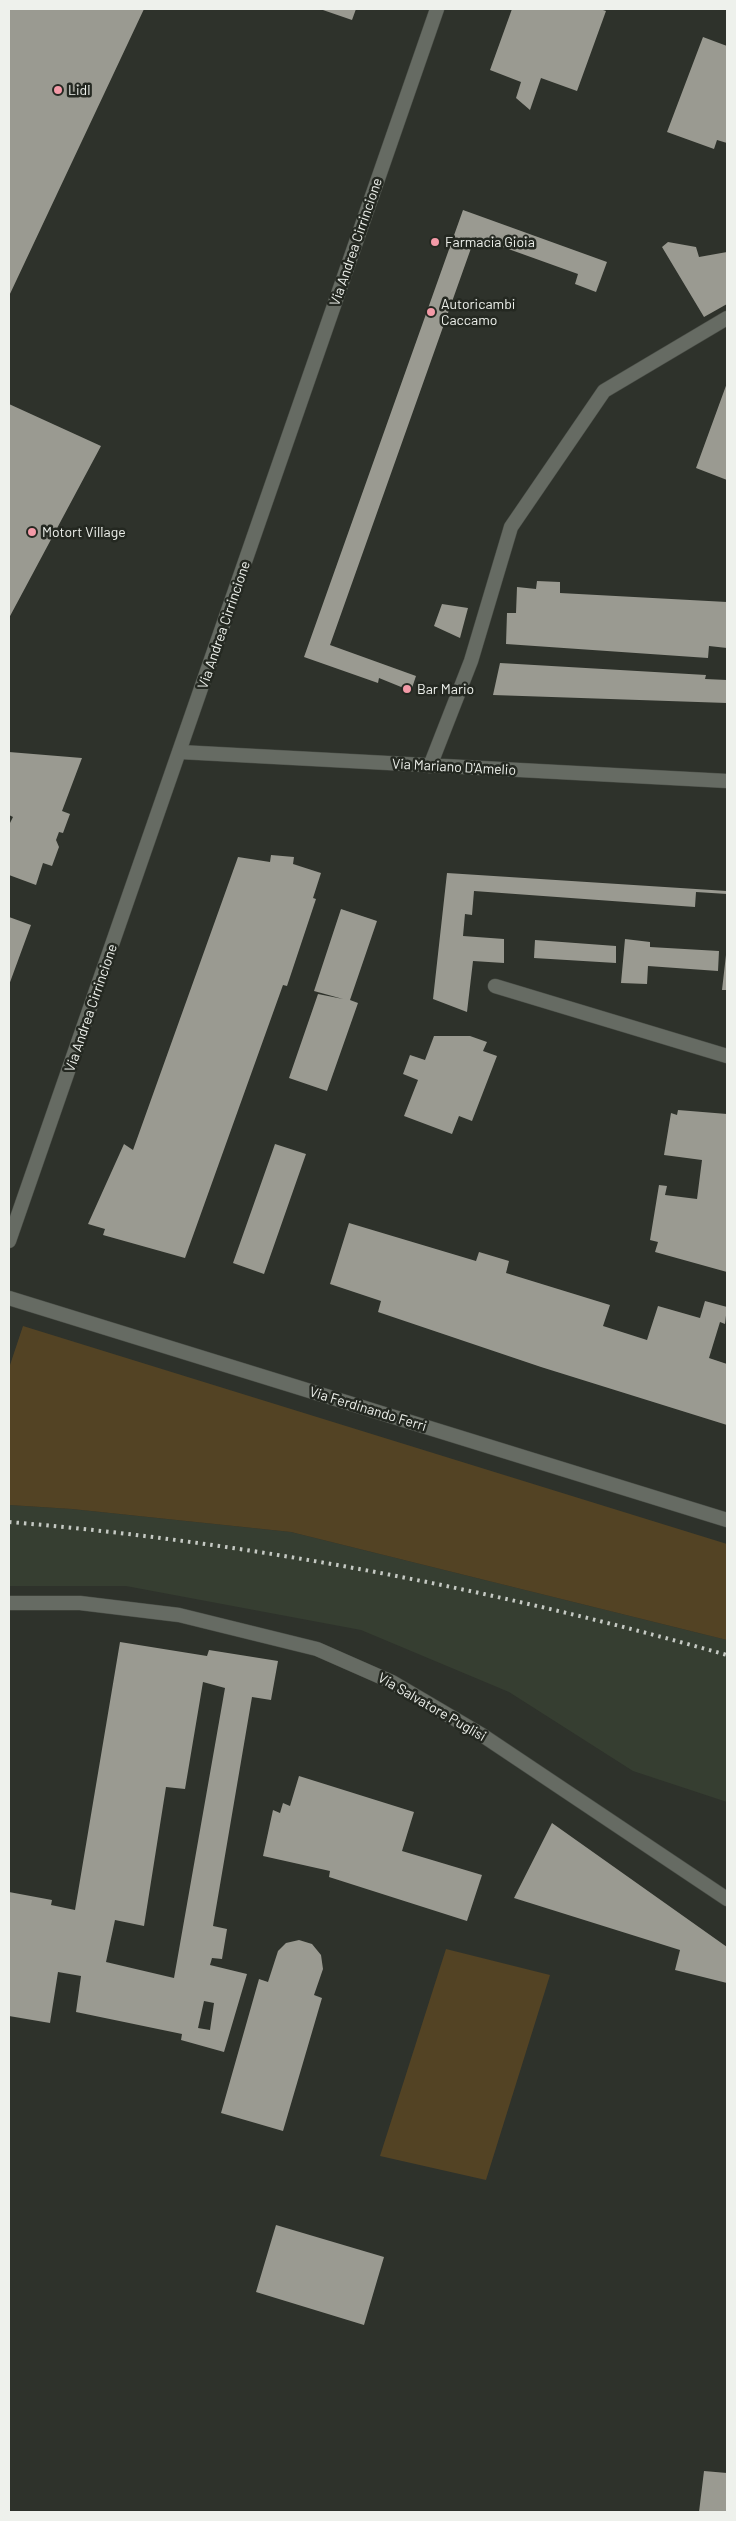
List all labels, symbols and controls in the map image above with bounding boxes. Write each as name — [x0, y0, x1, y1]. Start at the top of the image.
place label: Lidl — [68, 82, 90, 98]
marker: Lidl — [52, 84, 64, 96]
street label: Via Andrea Cirrincione — [326, 176, 386, 308]
place label: Farmacia Gioia — [445, 234, 535, 250]
marker: Farmacia Gioia — [429, 236, 441, 248]
place label: Autoricambi Caccamo — [441, 296, 515, 328]
marker: Autoricambi Caccamo — [425, 306, 437, 318]
place label: Motort Village — [42, 524, 126, 540]
marker: Motort Village — [26, 526, 38, 538]
street label: Via Andrea Cirrincione — [194, 559, 254, 691]
place label: Bar Mario — [417, 681, 474, 697]
marker: Bar Mario — [401, 683, 413, 695]
street label: Via Mariano D'Amelio — [392, 755, 516, 779]
street label: Via Andrea Cirrincione — [61, 942, 121, 1074]
street label: Via Ferdinando Ferri — [307, 1383, 429, 1435]
street label: Via Salvatore Puglisi — [375, 1669, 489, 1745]

